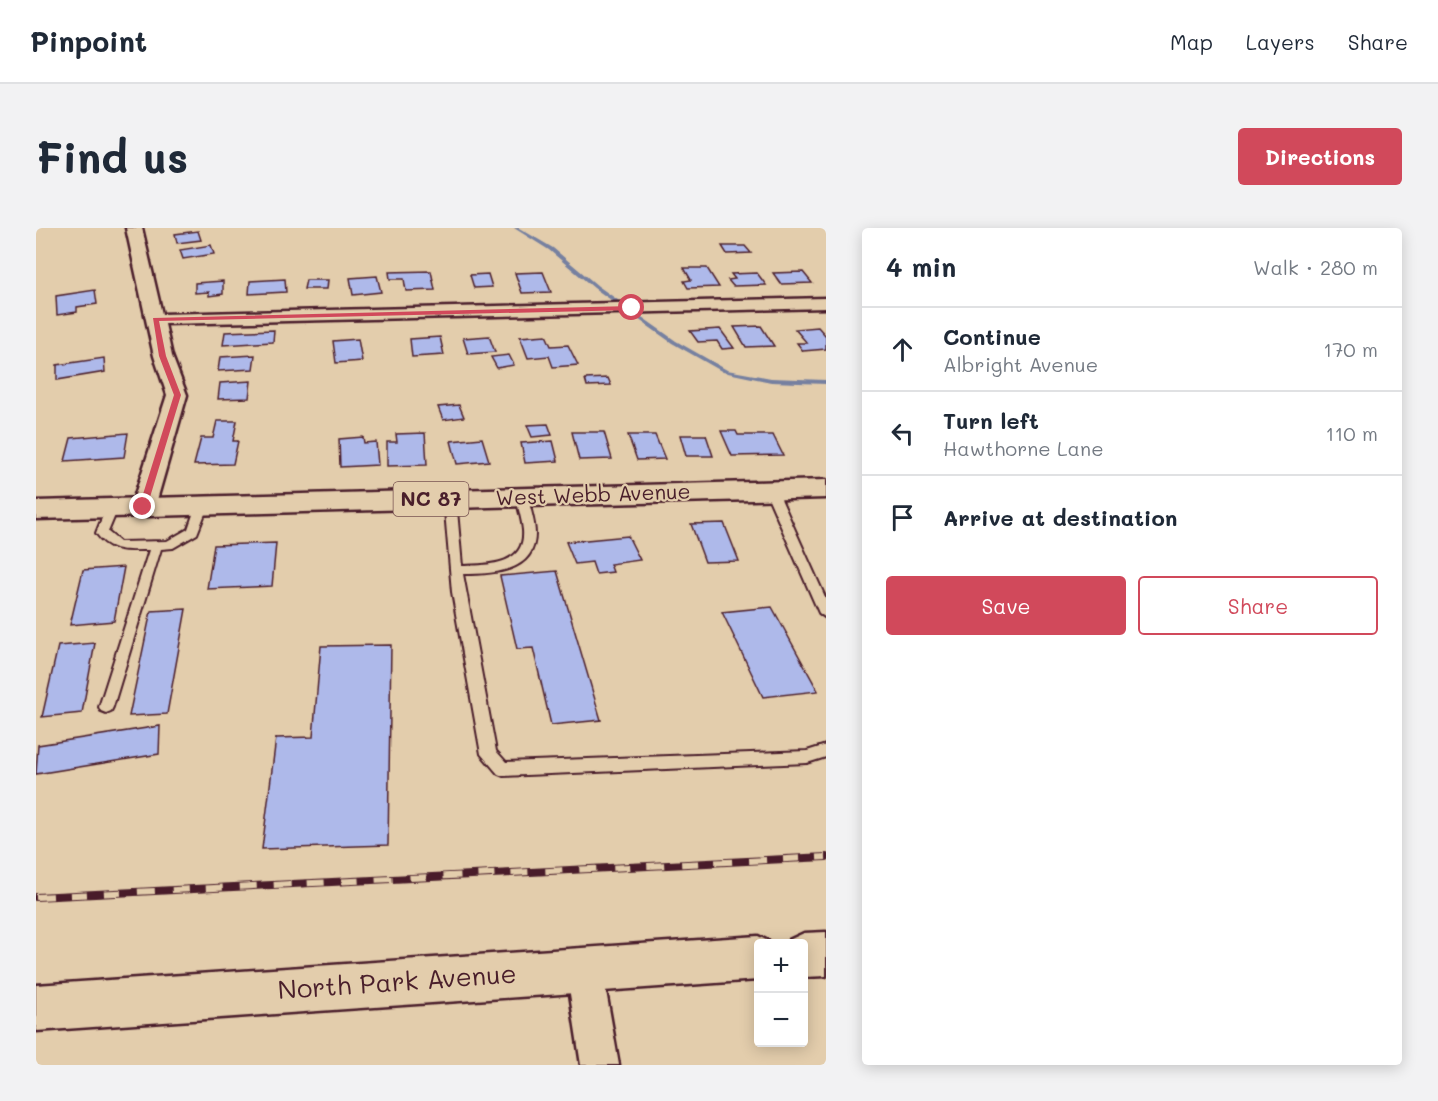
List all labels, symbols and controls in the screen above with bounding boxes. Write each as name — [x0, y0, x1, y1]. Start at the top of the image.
text: Pinpoint — [30, 23, 147, 59]
text: Map — [1170, 28, 1213, 55]
text: Layers — [1246, 28, 1315, 55]
text: Share — [1348, 28, 1408, 55]
button: Directions — [1238, 128, 1402, 185]
text: Find us — [36, 129, 188, 184]
text: 4 min — [886, 250, 956, 284]
text: Walk · 280 m — [1253, 254, 1378, 280]
route start — [618, 294, 644, 320]
text: Continue — [943, 322, 1041, 351]
icon: ahead — [886, 333, 919, 366]
text: 170 m — [1323, 336, 1378, 362]
text: Albright Avenue — [943, 351, 1098, 377]
text: Turn left — [943, 406, 1039, 435]
icon: left — [886, 417, 919, 450]
text: 110 m — [1325, 420, 1378, 446]
text: Hawthorne Lane — [943, 435, 1104, 461]
street label: West Webb Avenue — [495, 477, 691, 510]
road number: NC 87 — [394, 482, 468, 516]
route end — [129, 493, 155, 519]
icon: arrive — [886, 501, 919, 534]
text: Arrive at destination — [943, 503, 1178, 532]
button: Save — [886, 576, 1126, 635]
button: Share — [1138, 576, 1378, 635]
map controls — [754, 939, 808, 1047]
button: + — [754, 939, 808, 993]
street label: North Park Avenue — [276, 956, 517, 1006]
button: − — [754, 993, 808, 1047]

